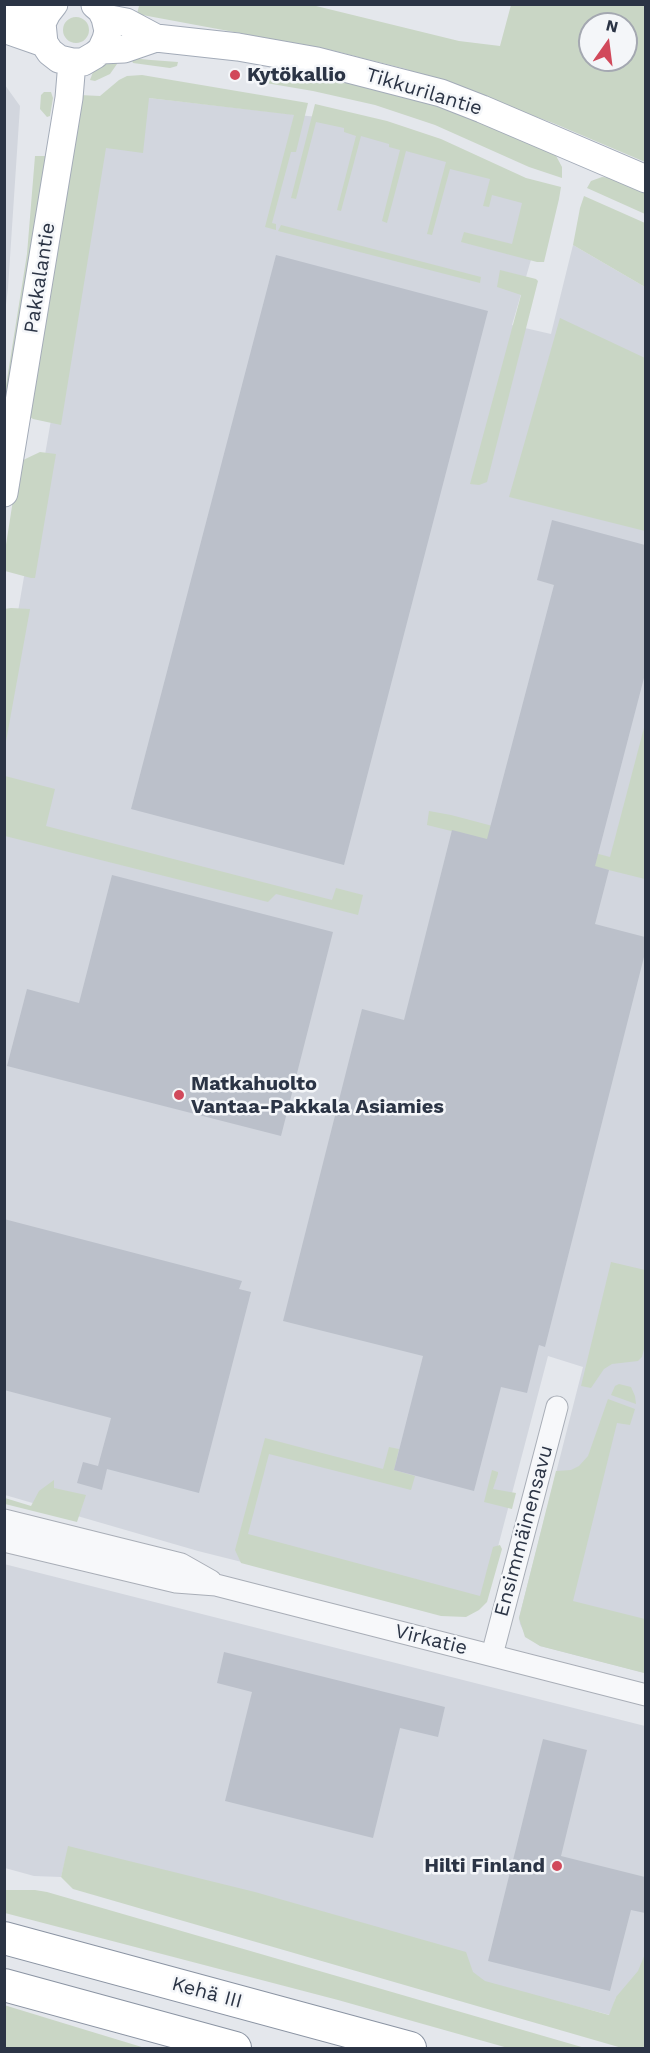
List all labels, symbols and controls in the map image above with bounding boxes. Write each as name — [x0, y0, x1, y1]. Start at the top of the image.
north arrow — [578, 12, 638, 72]
text: N — [604, 15, 620, 37]
place label: Kytökallio — [247, 63, 346, 87]
street label: Tikkurilantie — [363, 63, 485, 121]
marker: Kytökallio — [228, 68, 242, 82]
street label: Pakkalantie — [19, 221, 61, 335]
place label: Matkahuolto Vantaa-Pakkala Asiamies — [191, 1072, 444, 1119]
marker: Matkahuolto Vantaa-Pakkala Asiamies — [172, 1088, 186, 1102]
street label: Ensimmäinensavu — [490, 1443, 558, 1619]
street label: Virkatie — [392, 1619, 470, 1661]
place label: Hilti Finland — [424, 1854, 545, 1878]
marker: Hilti Finland — [550, 1859, 564, 1873]
street label: Kehä III — [169, 1972, 245, 2014]

